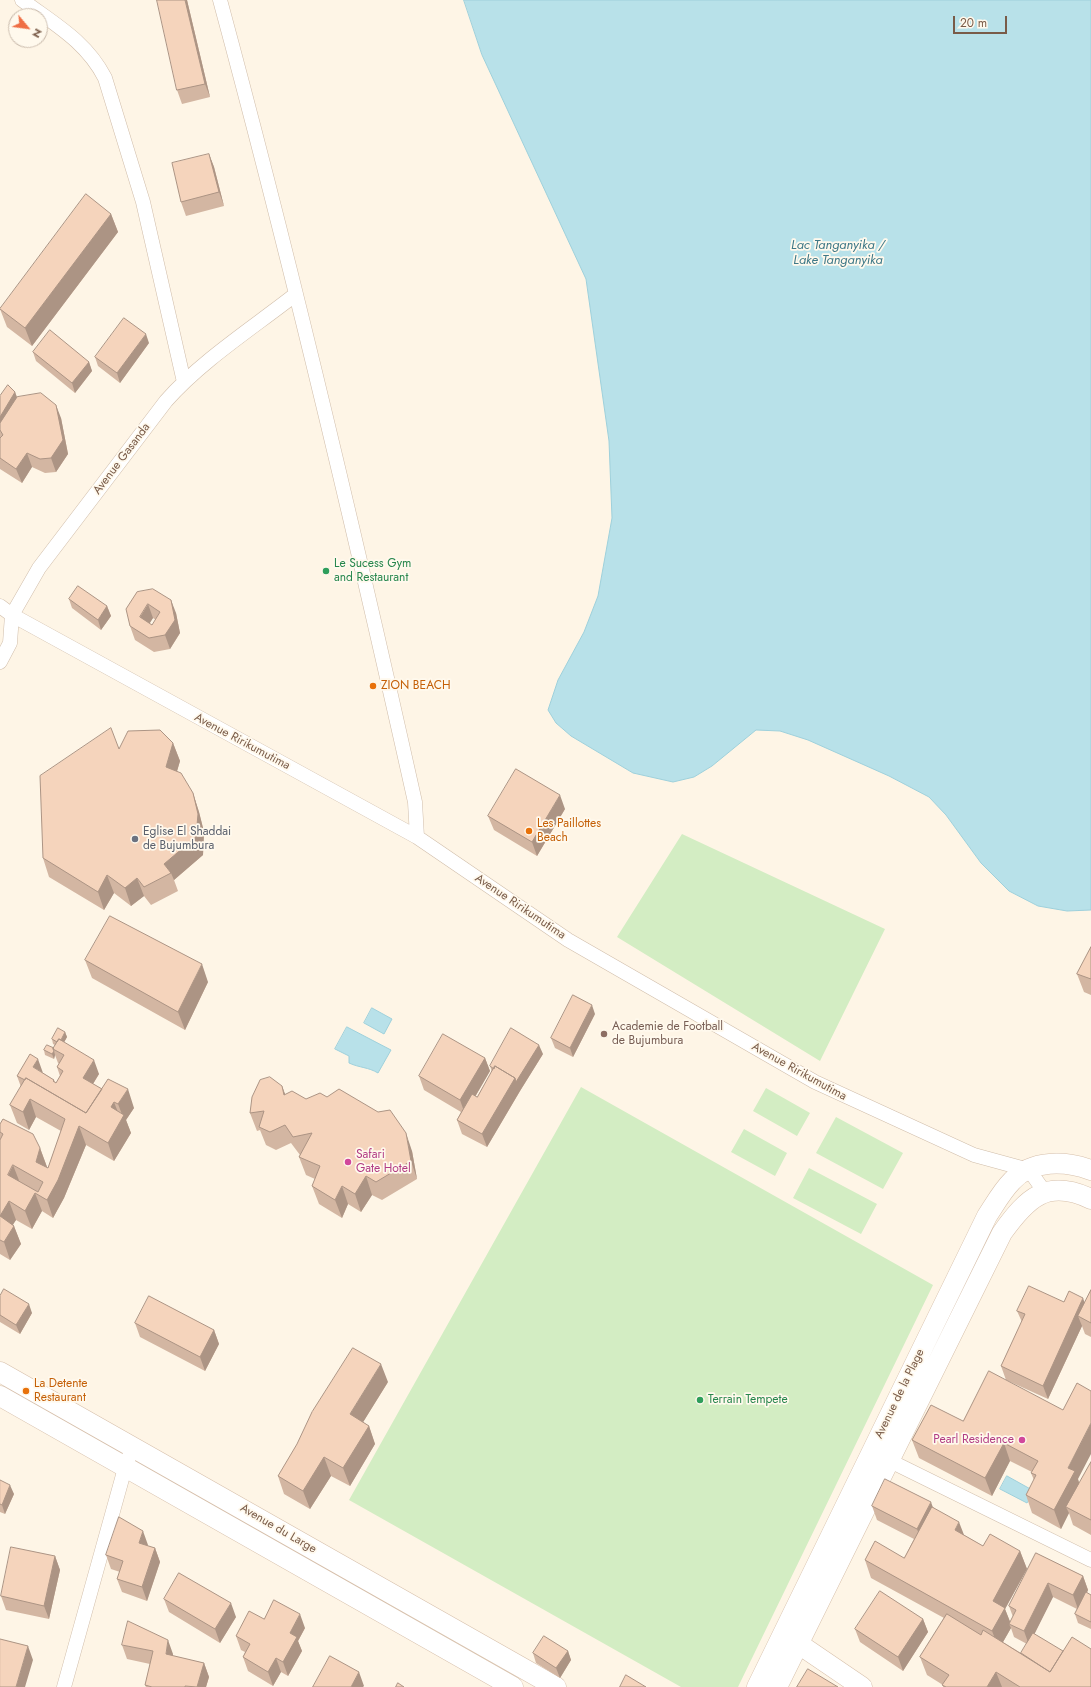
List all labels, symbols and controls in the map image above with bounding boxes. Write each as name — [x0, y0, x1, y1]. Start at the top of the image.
north arrow — [8, 8, 48, 48]
scale bar — [955, 8, 1009, 34]
text: 20 m — [960, 14, 987, 32]
text: N — [29, 26, 47, 41]
water label: Lac Tanganyika / Lake Tanganyika — [791, 238, 885, 269]
street label: Avenue Gasanda — [91, 420, 153, 498]
place label: Le Sucess Gym and Restaurant — [334, 557, 411, 585]
marker: Le Sucess Gym and Restaurant — [321, 566, 331, 576]
place label: ZION BEACH — [381, 679, 451, 693]
marker: ZION BEACH — [368, 681, 378, 691]
street label: Avenue Ririkumutima — [192, 711, 292, 773]
place label: Les Paillottes Beach — [537, 817, 601, 845]
place label: Eglise El Shaddai de Bujumbura — [143, 825, 231, 853]
marker: Les Paillottes Beach — [524, 826, 534, 836]
marker: Eglise El Shaddai de Bujumbura — [130, 834, 140, 844]
street label: Avenue Ririkumutima — [472, 871, 568, 943]
place label: Academie de Football de Bujumbura — [612, 1020, 723, 1048]
marker: Academie de Football de Bujumbura — [599, 1029, 609, 1039]
street label: Avenue Ririkumutima — [749, 1040, 849, 1104]
place label: Safari Gate Hotel — [356, 1148, 411, 1176]
marker: Safari Gate Hotel — [343, 1157, 353, 1167]
street label: Avenue de la Plage — [872, 1347, 928, 1441]
place label: La Detente Restaurant — [34, 1377, 88, 1405]
marker: La Detente Restaurant — [21, 1386, 31, 1396]
place label: Terrain Tempete — [708, 1393, 788, 1407]
marker: Terrain Tempete — [695, 1395, 705, 1405]
place label: Pearl Residence — [933, 1433, 1014, 1447]
marker: Pearl Residence — [1017, 1435, 1027, 1445]
street label: Avenue du Large — [237, 1501, 319, 1557]

